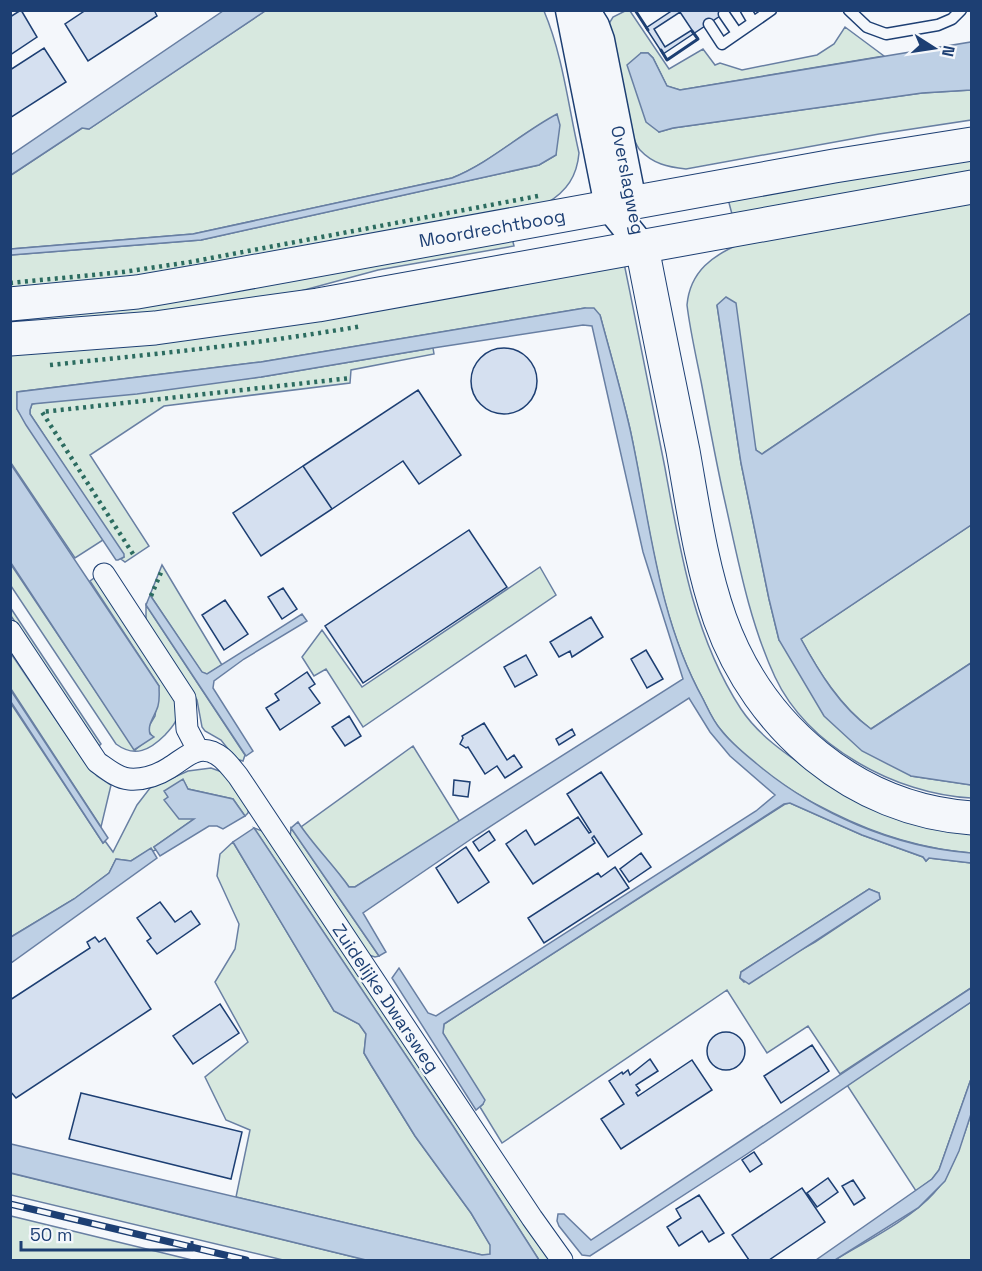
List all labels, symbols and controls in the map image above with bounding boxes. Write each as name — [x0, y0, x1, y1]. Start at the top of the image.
north arrow — [904, 18, 964, 78]
text: N — [937, 44, 960, 58]
street label: Overslagweg — [606, 123, 650, 237]
street label: Moordrechtboog — [417, 204, 567, 252]
street label: Zuidelijke Dwarsweg — [328, 919, 444, 1077]
scale bar — [21, 1214, 192, 1252]
text: 50 m — [30, 1223, 72, 1246]

